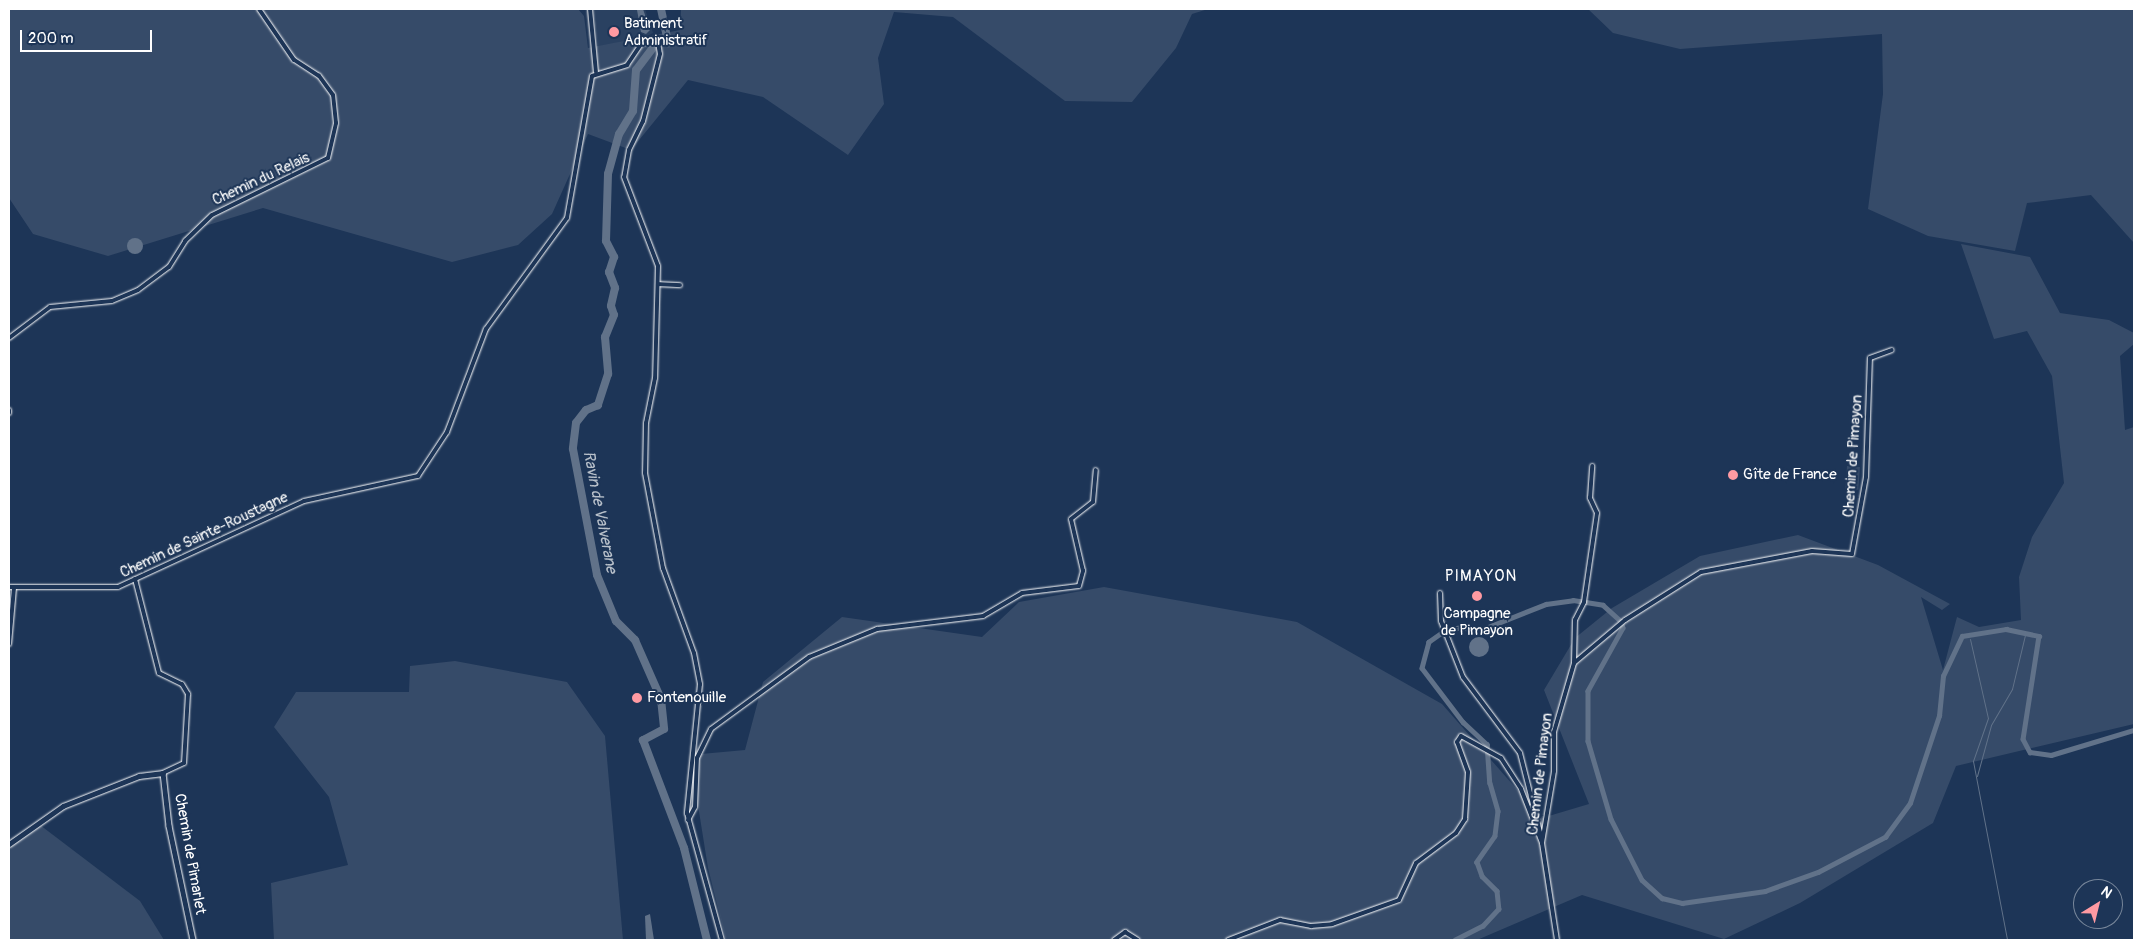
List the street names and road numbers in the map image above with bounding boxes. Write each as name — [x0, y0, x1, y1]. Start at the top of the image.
street label: Chemin du Relais — [209, 149, 313, 209]
street label: Chemin de Pimayon — [1840, 394, 1866, 518]
street label: Chemin de Sainte-Roustagne — [117, 488, 291, 582]
street label: Chemin de Pimayon — [1524, 712, 1556, 836]
street label: Chemin de Pimarlet — [170, 792, 210, 916]

